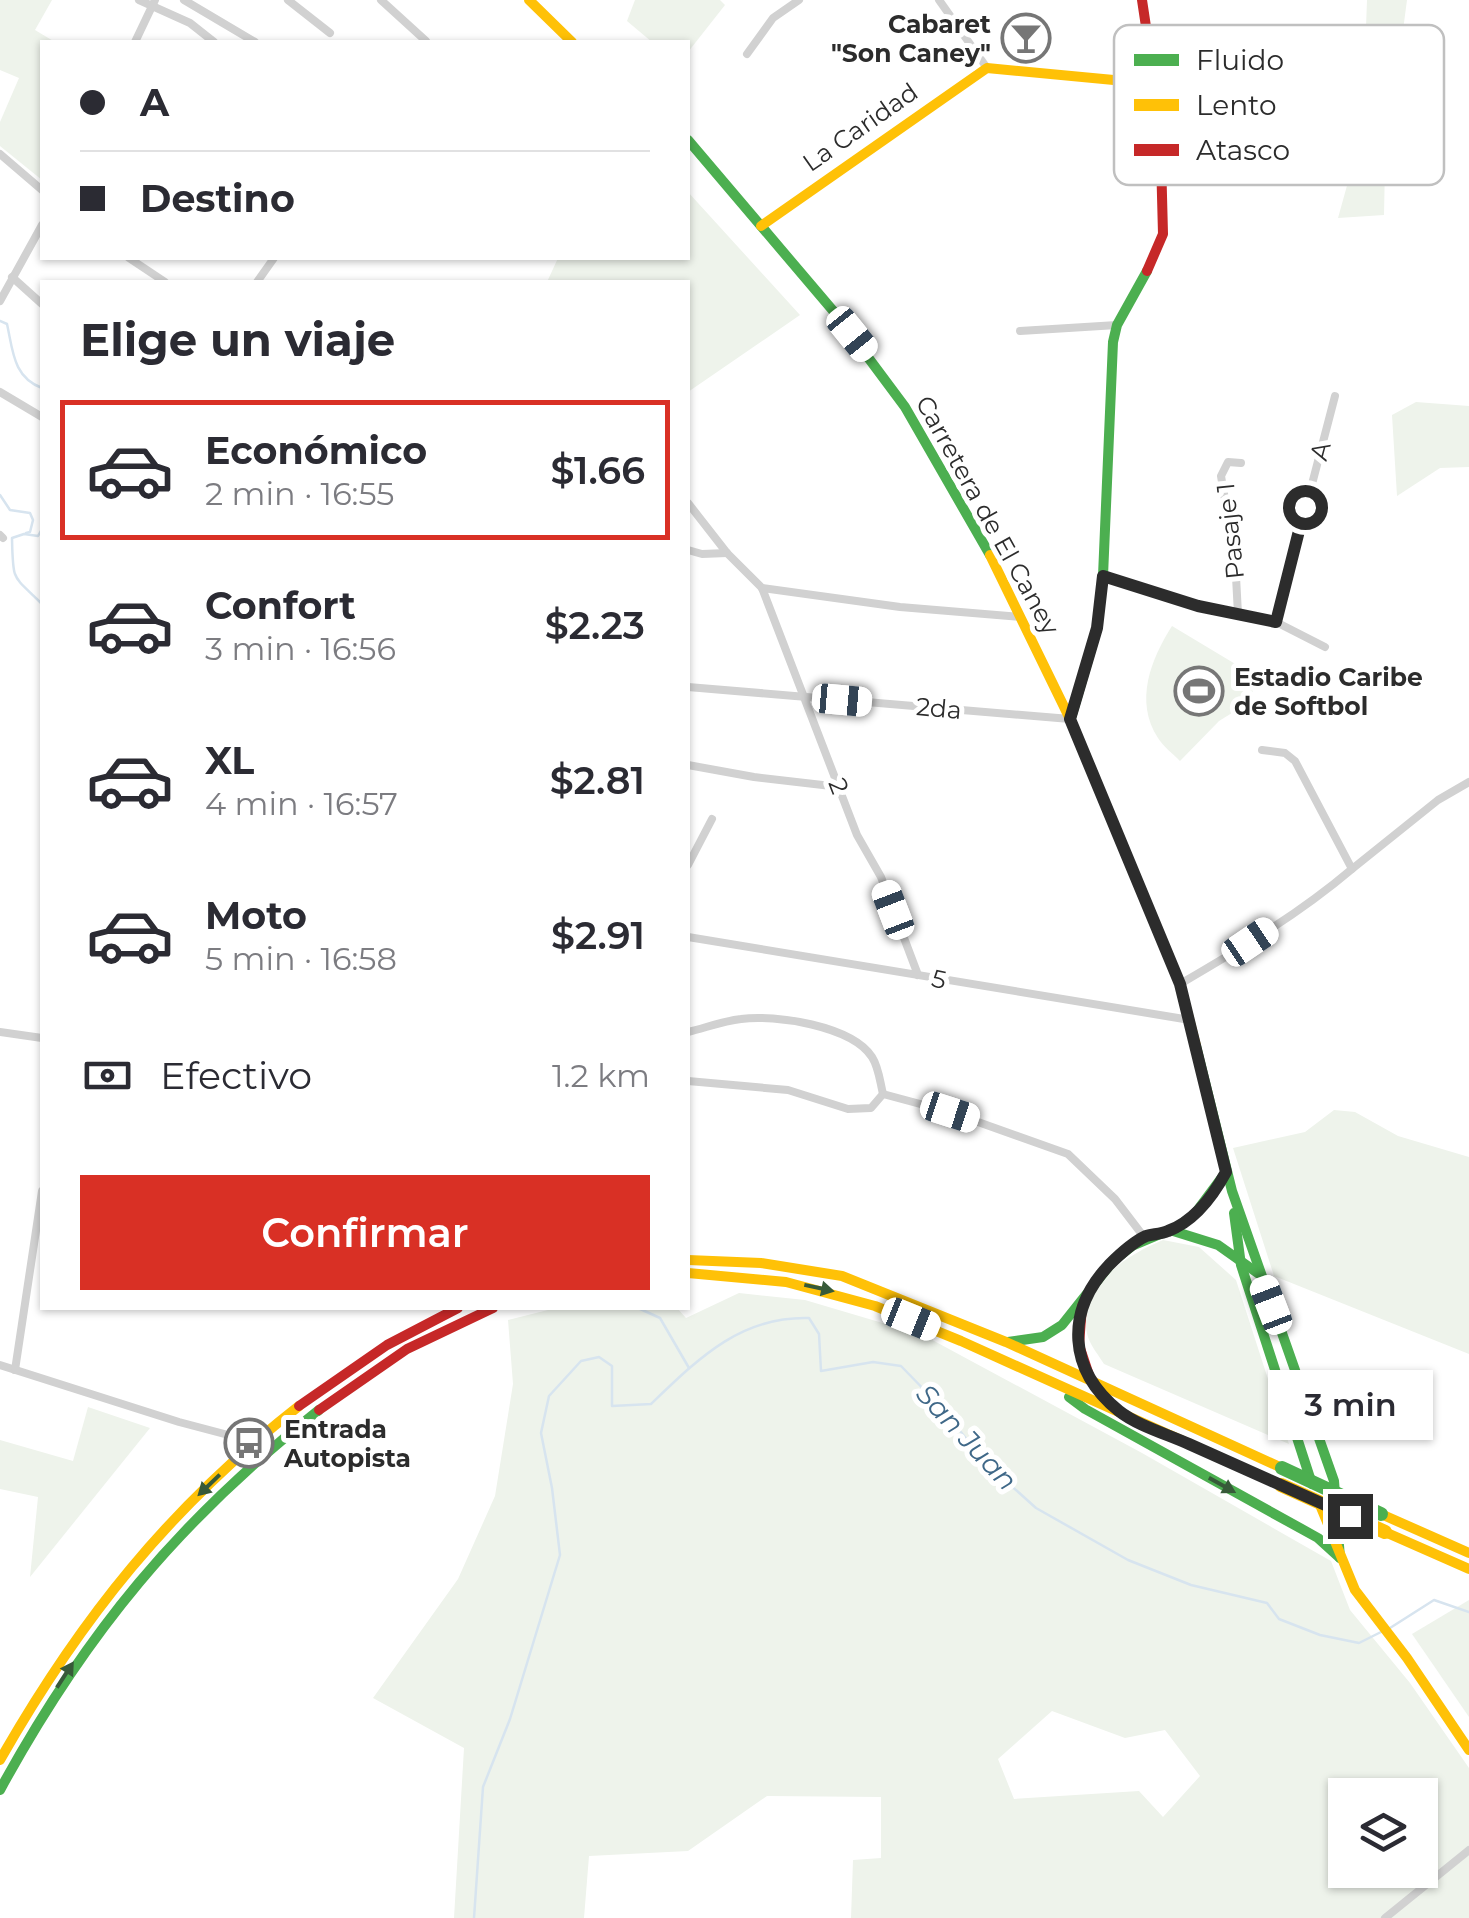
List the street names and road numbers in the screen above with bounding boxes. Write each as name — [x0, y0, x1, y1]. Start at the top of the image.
street label: La Caridad — [797, 76, 923, 178]
street label: Carretera de El Caney — [910, 390, 1066, 640]
street label: A — [1303, 438, 1337, 464]
street label: Pasaje 1 — [1210, 481, 1250, 581]
street label: 2da — [915, 691, 963, 725]
street label: 2 — [822, 774, 856, 798]
street label: 5 — [929, 963, 949, 995]

